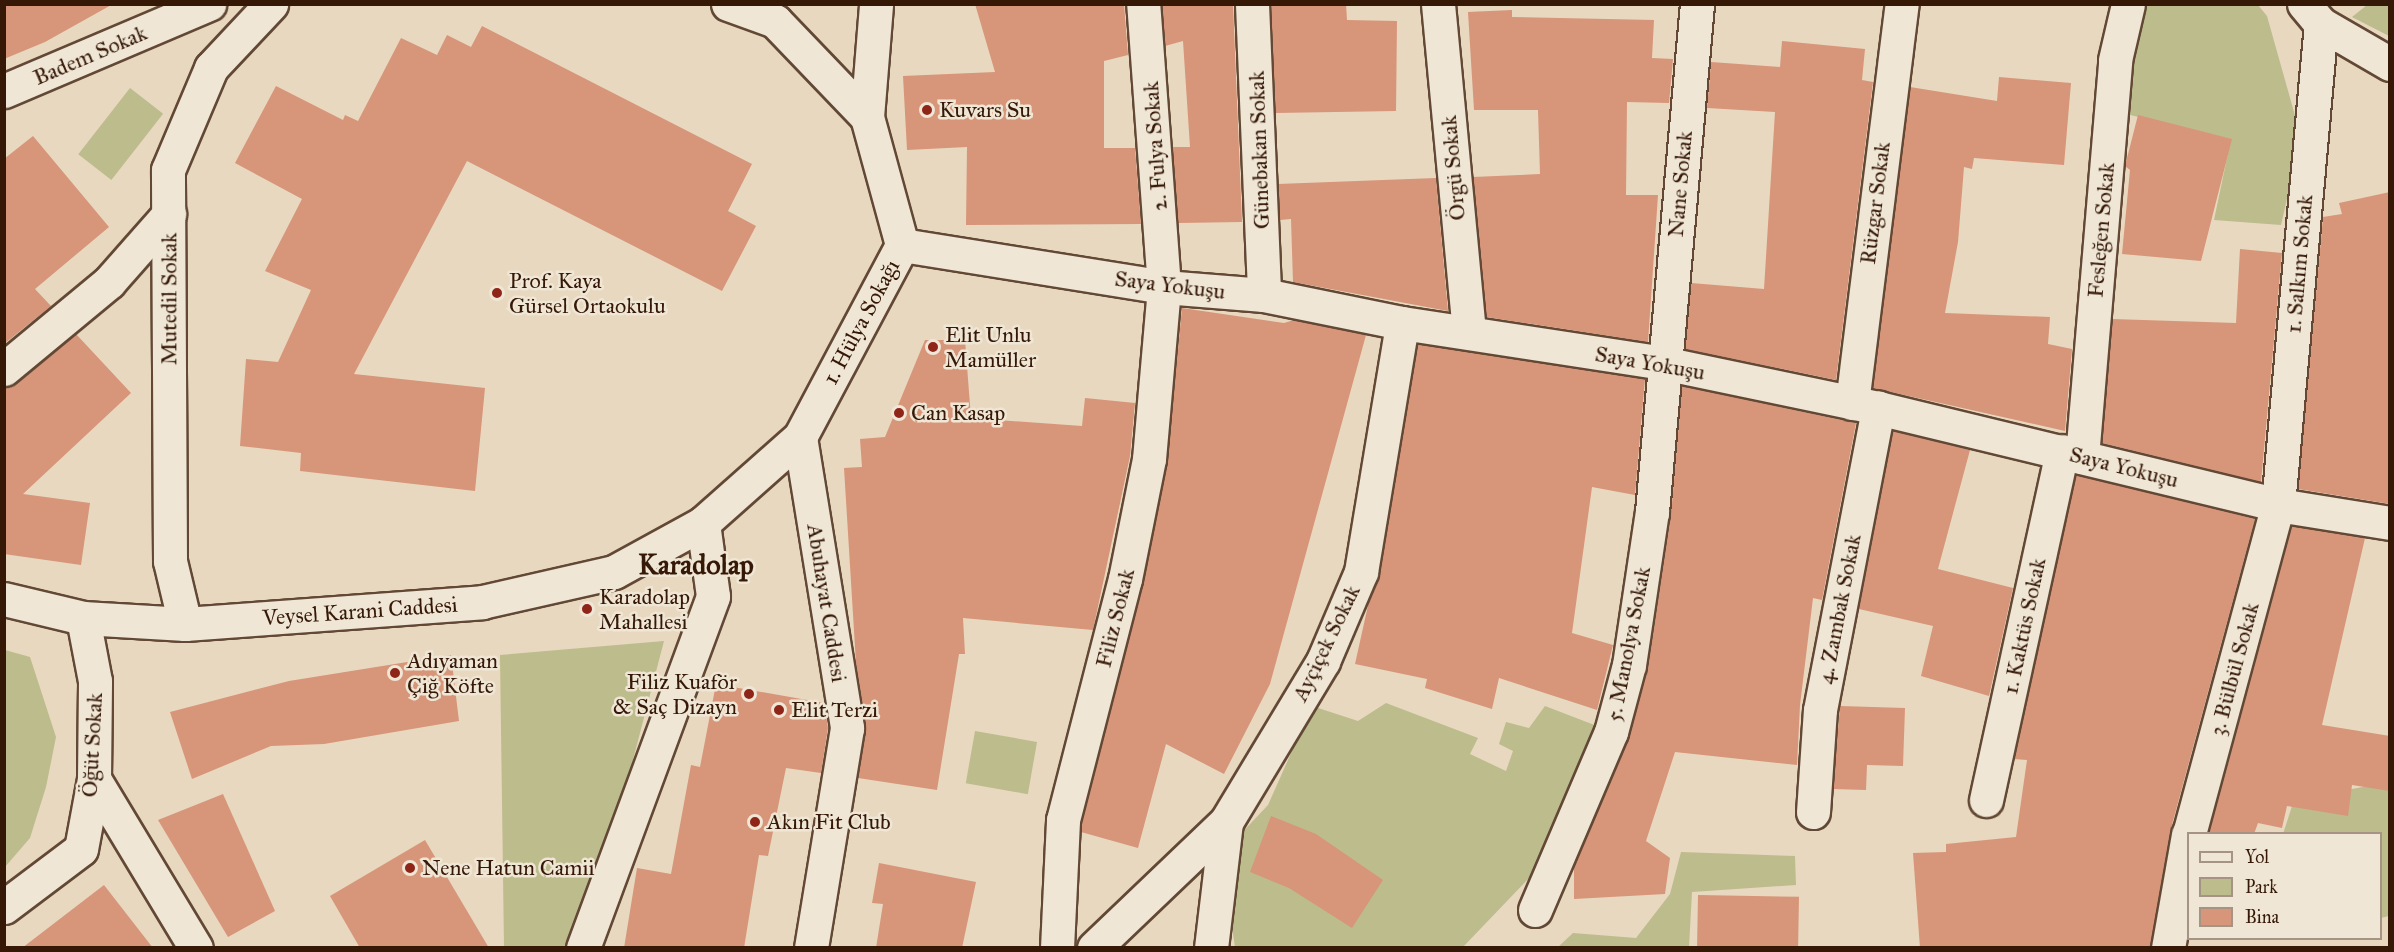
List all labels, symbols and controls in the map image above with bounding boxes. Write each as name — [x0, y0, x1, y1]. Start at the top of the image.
street label: Badem Sokak — [29, 19, 151, 91]
street label: Günebakan Sokak — [1243, 70, 1275, 230]
street label: 2. Fulya Sokak — [1137, 80, 1173, 212]
place label: Kuvars Su — [939, 97, 1031, 123]
marker: Kuvars Su — [920, 103, 934, 117]
street label: Örgü Sokak — [1435, 114, 1471, 222]
street label: Nane Sokak — [1662, 130, 1698, 238]
street label: Rüzgar Sokak — [1854, 140, 1896, 266]
street label: Fesleğen Sokak — [2082, 161, 2120, 299]
street label: 1. Salkım Sokak — [2280, 194, 2318, 334]
street label: Mutedil Sokak — [156, 233, 182, 365]
street label: 1. Hülya Sokağı — [817, 255, 905, 389]
street label: Saya Yokuşu — [1113, 265, 1227, 305]
place label: Prof. Kaya Gürsel Ortaokulu — [509, 267, 666, 318]
marker: Prof. Kaya Gürsel Ortaokulu — [490, 286, 504, 300]
place label: Elit Unlu Mamüller — [945, 321, 1036, 372]
marker: Elit Unlu Mamüller — [926, 340, 940, 354]
street label: Saya Yokuşu — [1593, 340, 1707, 386]
place label: Can Kasap — [911, 400, 1005, 426]
marker: Can Kasap — [892, 406, 906, 420]
street label: Saya Yokuşu — [2067, 441, 2181, 493]
street label: Abuhayat Caddesi — [801, 522, 853, 684]
street label: 4. Zambak Sokak — [1812, 532, 1866, 686]
district label: Karadolap — [638, 548, 754, 582]
street label: 1. Kaktüs Sokak — [1997, 555, 2051, 697]
street label: 5. Manolya Sokak — [1600, 564, 1656, 724]
street label: Filiz Sokak — [1090, 566, 1140, 670]
street label: Ayçiçek Sokak — [1286, 580, 1366, 706]
place label: Karadolap Mahallesi — [599, 583, 690, 634]
street label: Veysel Karani Caddesi — [261, 591, 459, 631]
street label: 3. Bülbül Sokak — [2204, 599, 2264, 739]
marker: Karadolap Mahallesi — [580, 602, 594, 616]
place label: Adıyaman Çiğ Köfte — [407, 647, 498, 698]
marker: Adıyaman Çiğ Köfte — [388, 666, 402, 680]
place label: Filiz Kuaför & Saç Dizayn — [613, 668, 737, 720]
marker: Filiz Kuaför & Saç Dizayn — [742, 687, 756, 701]
street label: Öğüt Sokak — [76, 692, 108, 798]
place label: Elit Terzi — [791, 697, 878, 723]
marker: Elit Terzi — [772, 703, 786, 717]
place label: Akın Fit Club — [767, 809, 891, 835]
marker: Akın Fit Club — [748, 815, 762, 829]
legend — [2187, 832, 2382, 940]
text: Yol — [2245, 846, 2269, 868]
place label: Nene Hatun Camii — [422, 855, 595, 881]
marker: Nene Hatun Camii — [403, 861, 417, 875]
text: Park — [2245, 876, 2278, 898]
text: Bina — [2245, 906, 2279, 928]

